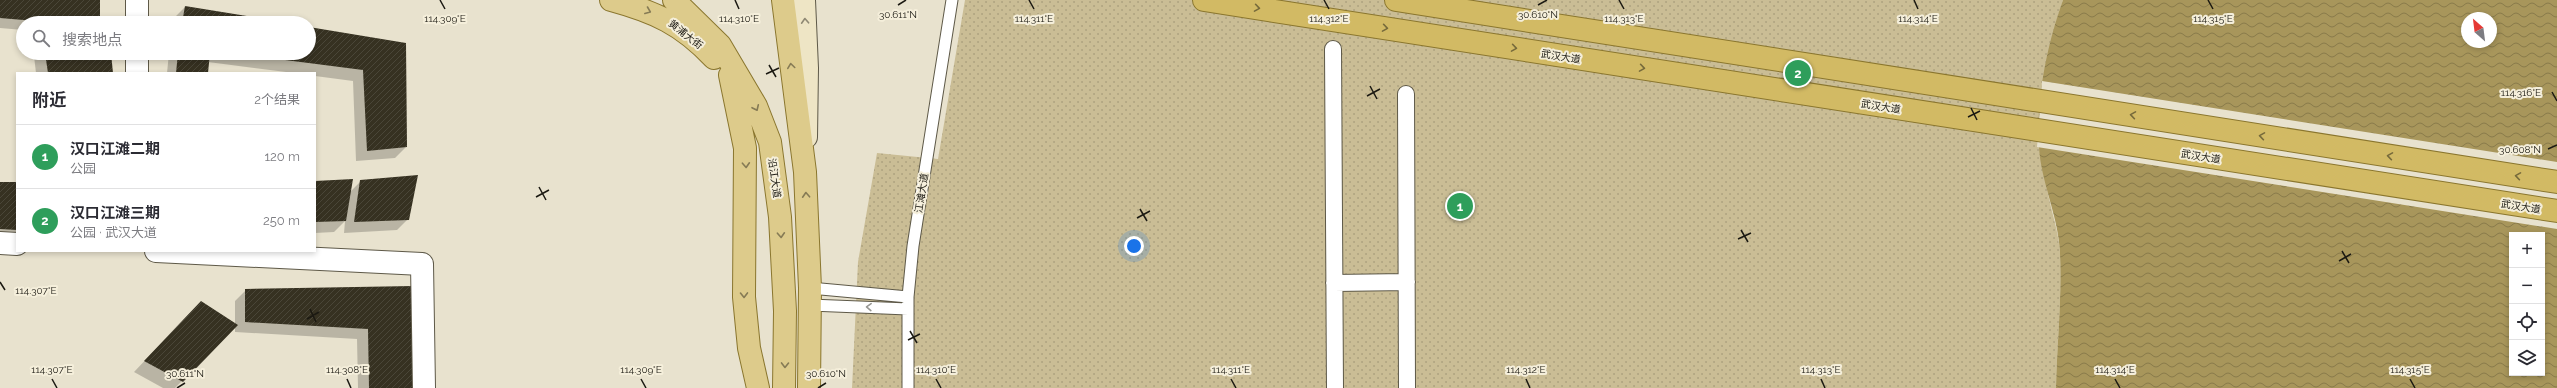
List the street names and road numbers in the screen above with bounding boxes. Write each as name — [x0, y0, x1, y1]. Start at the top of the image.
street label: 黄浦大街 — [667, 18, 705, 51]
street label: 武汉大道 — [1540, 48, 1582, 65]
street label: 武汉大道 — [1860, 98, 1902, 115]
street label: 武汉大道 — [2180, 148, 2222, 165]
street label: 沿江大道 — [766, 157, 783, 199]
street label: 江滩大道 — [913, 172, 930, 214]
street label: 武汉大道 — [2500, 198, 2542, 215]

